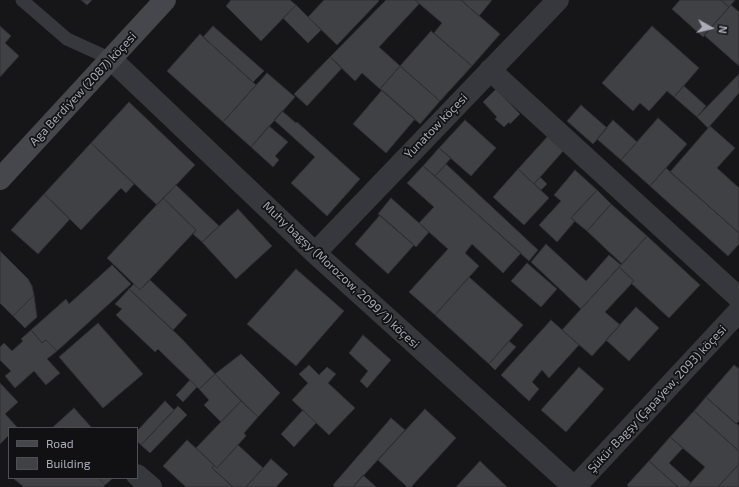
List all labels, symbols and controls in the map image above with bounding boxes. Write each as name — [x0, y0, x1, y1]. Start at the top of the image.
north arrow — [691, 8, 731, 48]
text: N — [716, 25, 730, 35]
street label: Aga Berdiýew (2087) köçesi — [27, 29, 139, 149]
street label: Ýunatow köçesi — [401, 91, 471, 161]
street label: Muhy bagşy (Morozow, 2099/1) köçesi — [260, 199, 422, 351]
street label: Şükür Bagşy (Çapaýew, 2093) köçesi — [585, 322, 729, 476]
legend — [8, 427, 138, 479]
text: Road — [46, 436, 74, 450]
text: Building — [46, 456, 90, 470]

